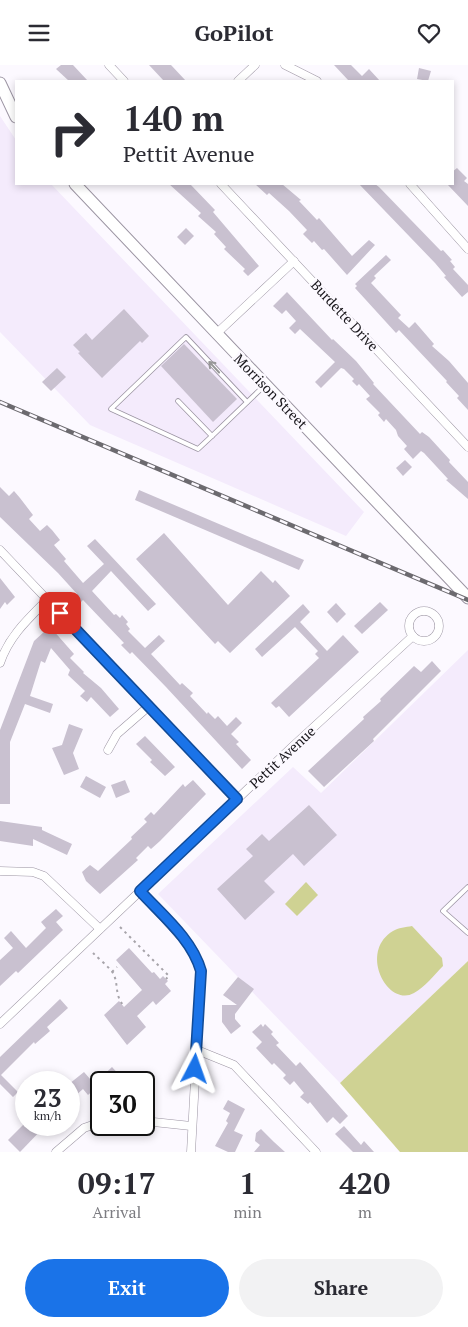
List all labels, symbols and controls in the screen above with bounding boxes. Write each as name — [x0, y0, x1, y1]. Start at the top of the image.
text: GoPilot — [194, 18, 274, 47]
icon: menu — [25, 19, 53, 47]
icon: heart — [415, 19, 443, 47]
text: 140 m — [123, 95, 224, 141]
icon: right — [40, 100, 105, 165]
text: Pettit Avenue — [123, 139, 255, 168]
street label: Burdette Drive — [307, 275, 383, 355]
street label: Morrison Street — [230, 349, 312, 433]
one-way arrow — [208, 361, 220, 373]
pin — [39, 592, 81, 634]
icon: arrive — [46, 599, 74, 627]
street label: Pettit Avenue — [245, 721, 319, 793]
position arrow — [168, 1042, 220, 1094]
speed limit sign: 30 — [90, 1071, 155, 1136]
text: 23 — [33, 1081, 62, 1114]
text: km/h — [34, 1108, 61, 1123]
text: 09:17 — [78, 1163, 156, 1203]
text: 1 — [239, 1163, 256, 1203]
text: 420 — [339, 1163, 390, 1203]
text: Arrival — [92, 1201, 141, 1223]
text: min — [234, 1201, 262, 1223]
text: m — [358, 1201, 372, 1223]
button: Exit — [25, 1259, 229, 1317]
button: Share — [239, 1259, 443, 1317]

